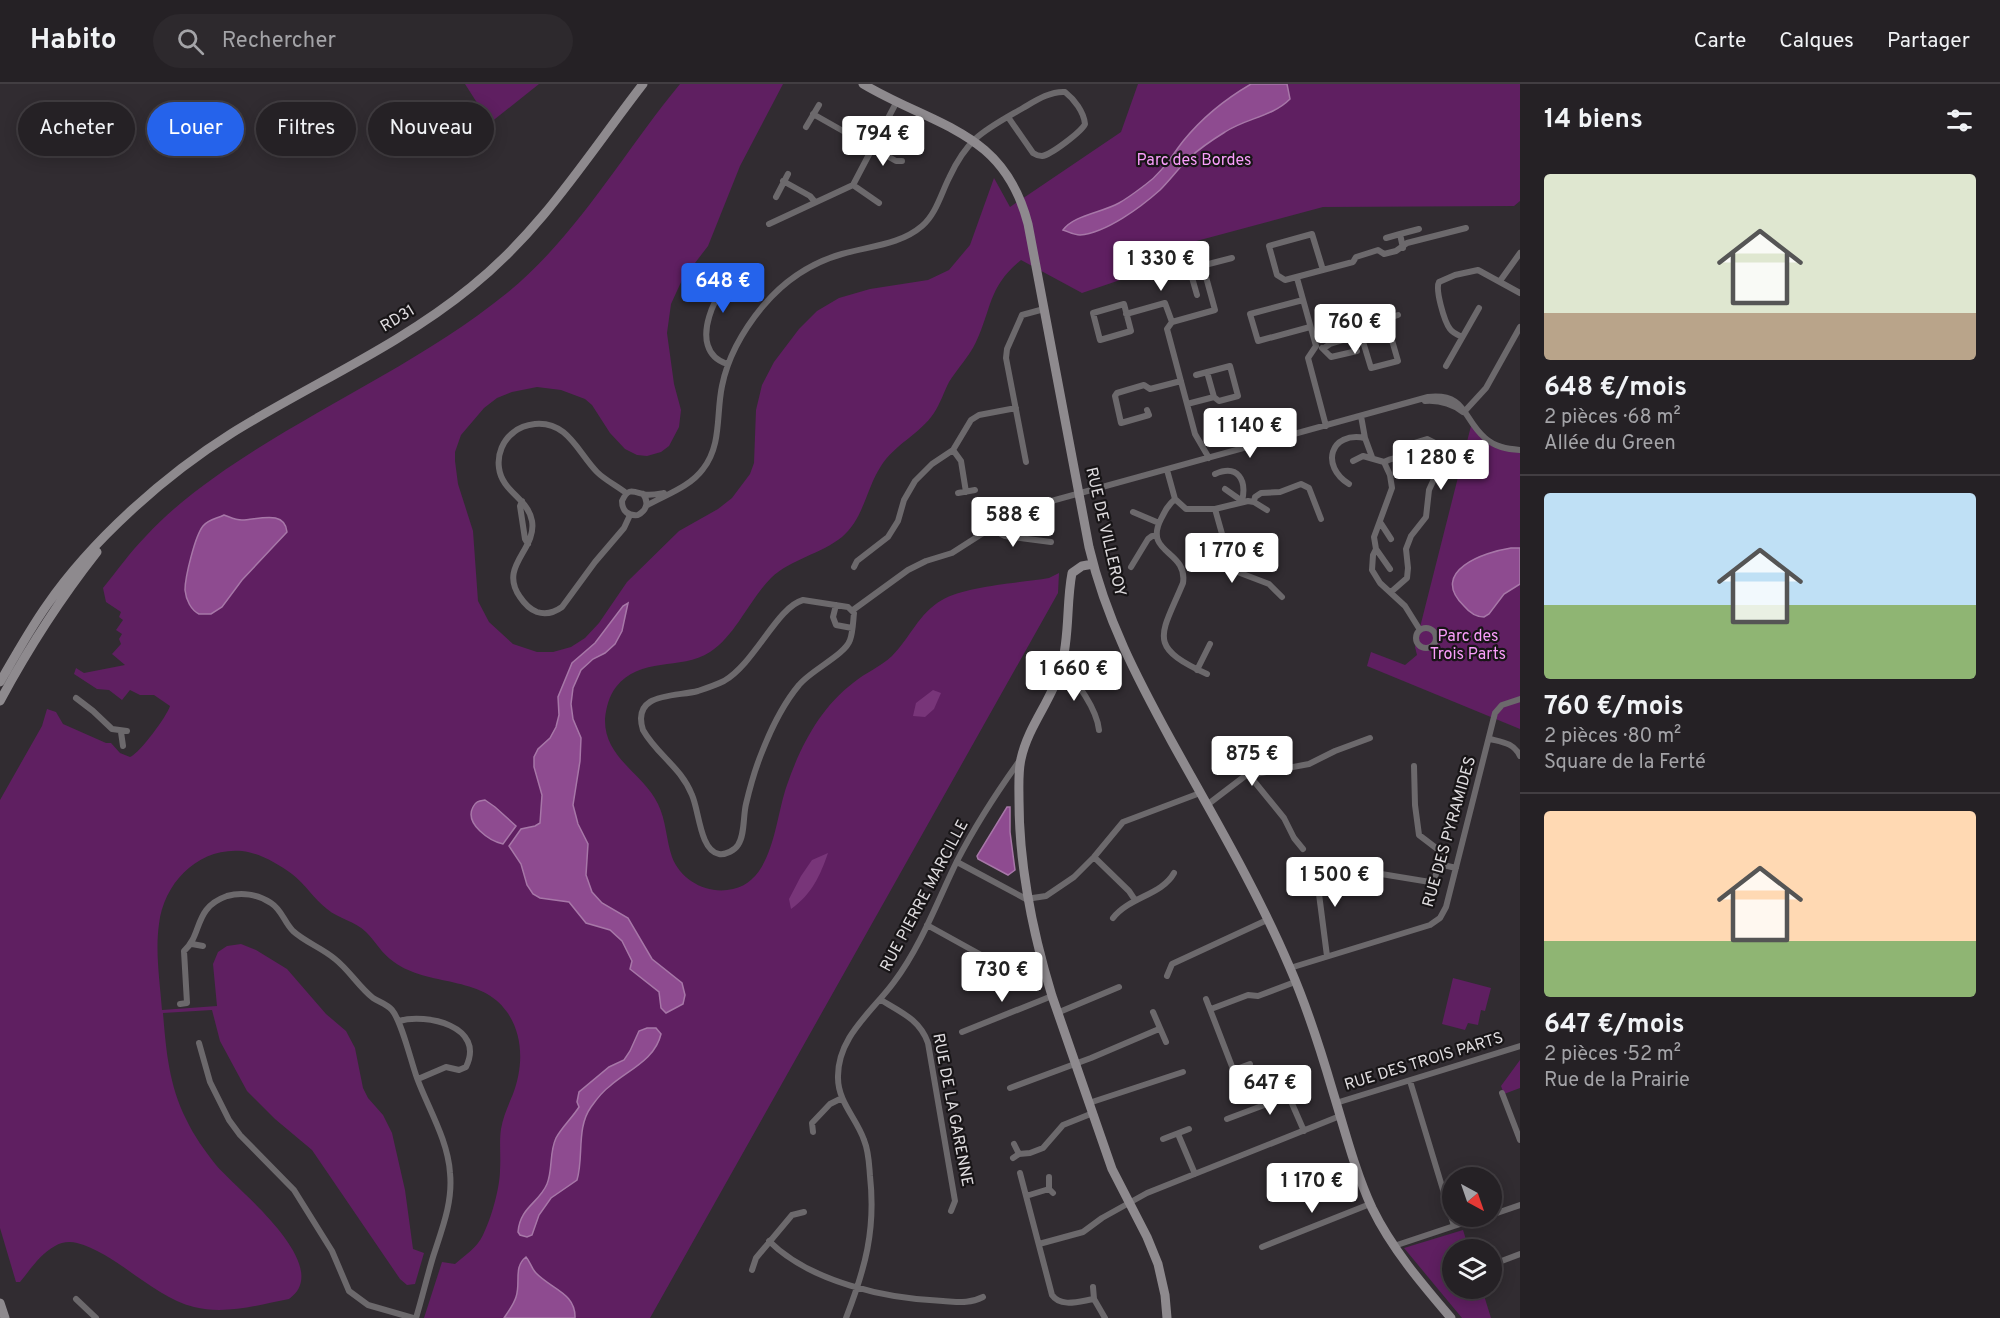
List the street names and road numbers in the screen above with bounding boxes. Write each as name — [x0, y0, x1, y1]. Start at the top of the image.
street label: RD31 — [377, 301, 419, 337]
street label: RUE DE VILLEROY — [1080, 465, 1130, 599]
street label: RUE DES PYRAMIDES — [1419, 754, 1481, 910]
street label: RUE PIERRE MARCILLE — [876, 817, 974, 975]
street label: RUE DES TROIS PARTS — [1342, 1028, 1506, 1096]
street label: RUE DE LA GARENNE — [927, 1032, 977, 1188]

